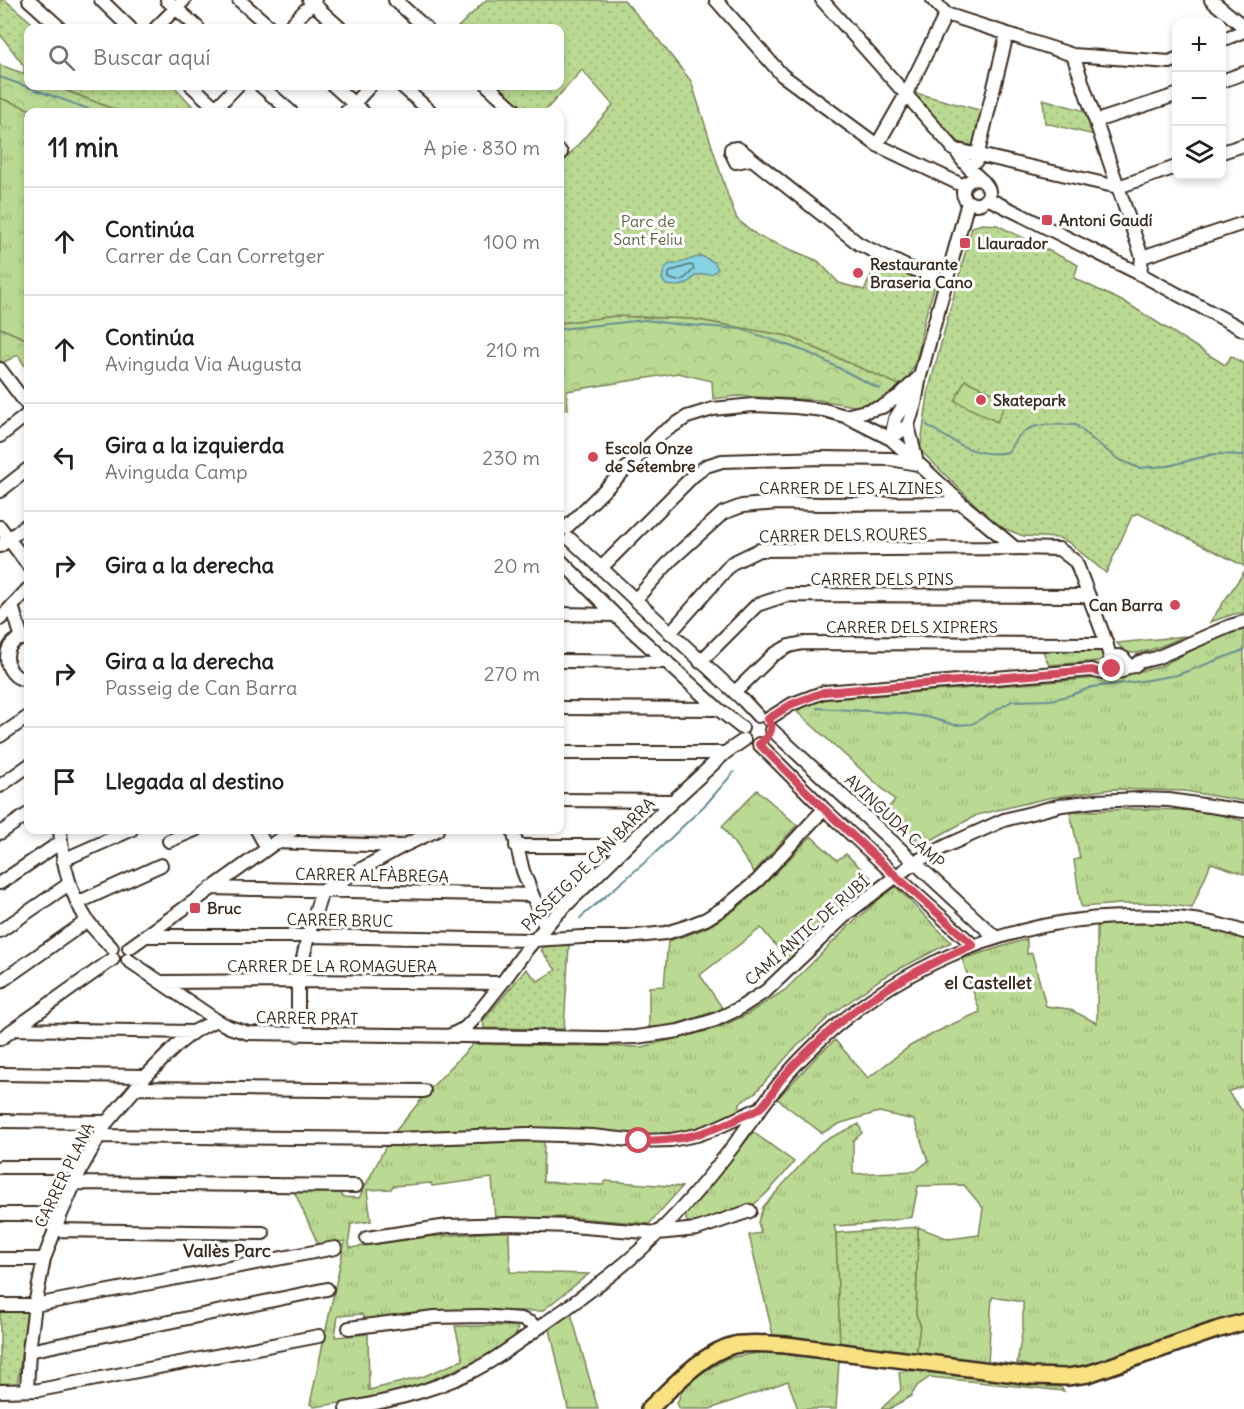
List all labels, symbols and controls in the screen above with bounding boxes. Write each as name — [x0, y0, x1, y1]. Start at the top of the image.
map controls — [1172, 18, 1226, 180]
button: + — [1172, 18, 1226, 72]
search box — [24, 24, 564, 90]
icon: search — [45, 41, 78, 74]
text: Buscar aquí — [93, 43, 210, 71]
button: − — [1172, 72, 1226, 126]
button: layers — [1172, 126, 1226, 180]
text: 11 min — [48, 131, 119, 164]
text: A pie · 830 m — [423, 135, 540, 160]
place label: Antoni Gaudí — [1059, 210, 1153, 230]
park label: Parc de Sant Feliu — [613, 211, 683, 249]
marker: Antoni Gaudí — [1040, 213, 1054, 227]
text: Continúa — [105, 215, 194, 243]
icon: ahead — [48, 225, 81, 258]
text: 100 m — [483, 229, 540, 254]
place label: Llaurador — [977, 233, 1049, 253]
marker: Llaurador — [958, 236, 972, 250]
text: Carrer de Can Corretger — [105, 243, 324, 268]
place label: Restaurante Braseria Cano — [870, 254, 973, 292]
marker: Restaurante Braseria Cano — [851, 266, 865, 280]
text: Continúa — [105, 323, 194, 351]
icon: ahead — [48, 333, 81, 366]
text: 210 m — [486, 337, 540, 362]
text: Avinguda Via Augusta — [105, 351, 302, 376]
place label: Skatepark — [993, 390, 1066, 411]
marker: Skatepark — [974, 393, 988, 407]
text: Gira a la izquierda — [105, 431, 284, 459]
place label: Escola Onze de Setembre — [605, 438, 696, 476]
icon: left — [48, 441, 81, 474]
text: 230 m — [482, 445, 540, 470]
marker: Escola Onze de Setembre — [586, 450, 600, 464]
text: Avinguda Camp — [105, 459, 248, 484]
street label: CARRER DE LES ALZINES — [759, 478, 943, 498]
street label: CARRER DELS ROURES — [759, 524, 928, 546]
icon: right — [48, 549, 81, 582]
text: Gira a la derecha — [105, 551, 274, 579]
text: 20 m — [494, 553, 540, 578]
street label: CARRER DELS PINS — [810, 569, 954, 589]
place label: Can Barra — [1089, 595, 1163, 615]
marker: Can Barra — [1168, 598, 1182, 612]
street label: CARRER DELS XIPRERS — [826, 617, 998, 637]
text: Gira a la derecha — [105, 647, 274, 675]
route end — [1098, 655, 1124, 681]
icon: right — [48, 657, 81, 690]
text: 270 m — [484, 661, 540, 686]
text: Passeig de Can Barra — [105, 675, 297, 700]
icon: arrive — [48, 765, 81, 798]
text: Llegada al destino — [105, 767, 284, 795]
street label: AVINGUDA CAMP — [841, 770, 949, 873]
street label: PASSEIG DE CAN BARRA — [517, 793, 659, 935]
street label: CARRER ALFÀBREGA — [295, 864, 449, 886]
street label: CAMÍ ANTIC DE RUBÍ — [741, 871, 873, 989]
place label: Bruc — [207, 898, 241, 918]
marker: Bruc — [188, 901, 202, 915]
street label: CARRER BRUC — [287, 909, 393, 931]
street label: CARRER DE LA ROMAGUERA — [227, 956, 437, 976]
district label: el Castellet — [944, 971, 1033, 994]
street label: CARRER PRAT — [256, 1007, 358, 1029]
street label: CARRER PLANA — [30, 1119, 98, 1231]
route start — [625, 1127, 651, 1153]
district label: Vallès Parc — [183, 1239, 271, 1262]

